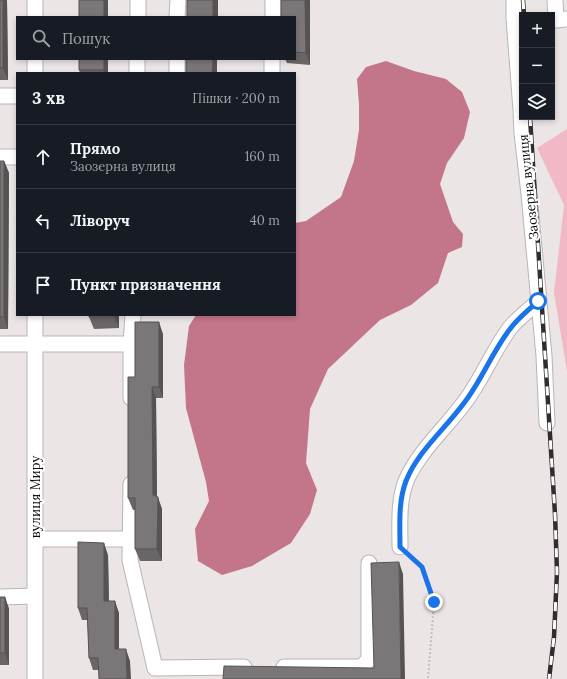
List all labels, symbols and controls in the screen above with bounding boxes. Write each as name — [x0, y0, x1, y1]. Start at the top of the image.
map controls — [519, 12, 555, 120]
button: + — [519, 12, 555, 48]
search box — [16, 16, 296, 60]
icon: search — [30, 27, 52, 49]
text: Пошук — [62, 29, 110, 48]
button: − — [519, 48, 555, 84]
button: layers — [519, 84, 555, 120]
text: 3 хв — [32, 87, 65, 109]
text: Пішки · 200 m — [192, 90, 280, 107]
street label: Заозерна вулиця — [515, 133, 542, 240]
text: Прямо — [70, 139, 120, 158]
icon: ahead — [32, 146, 54, 168]
text: 160 m — [245, 148, 280, 165]
text: Заозерна вулиця — [70, 158, 176, 175]
icon: left — [32, 210, 54, 232]
text: Ліворуч — [70, 211, 130, 230]
text: 40 m — [250, 212, 280, 229]
icon: arrive — [32, 274, 54, 296]
text: Пункт призначення — [70, 275, 221, 294]
route start — [529, 292, 547, 310]
street label: вулиця Миру — [27, 456, 44, 538]
route end — [425, 593, 443, 611]

